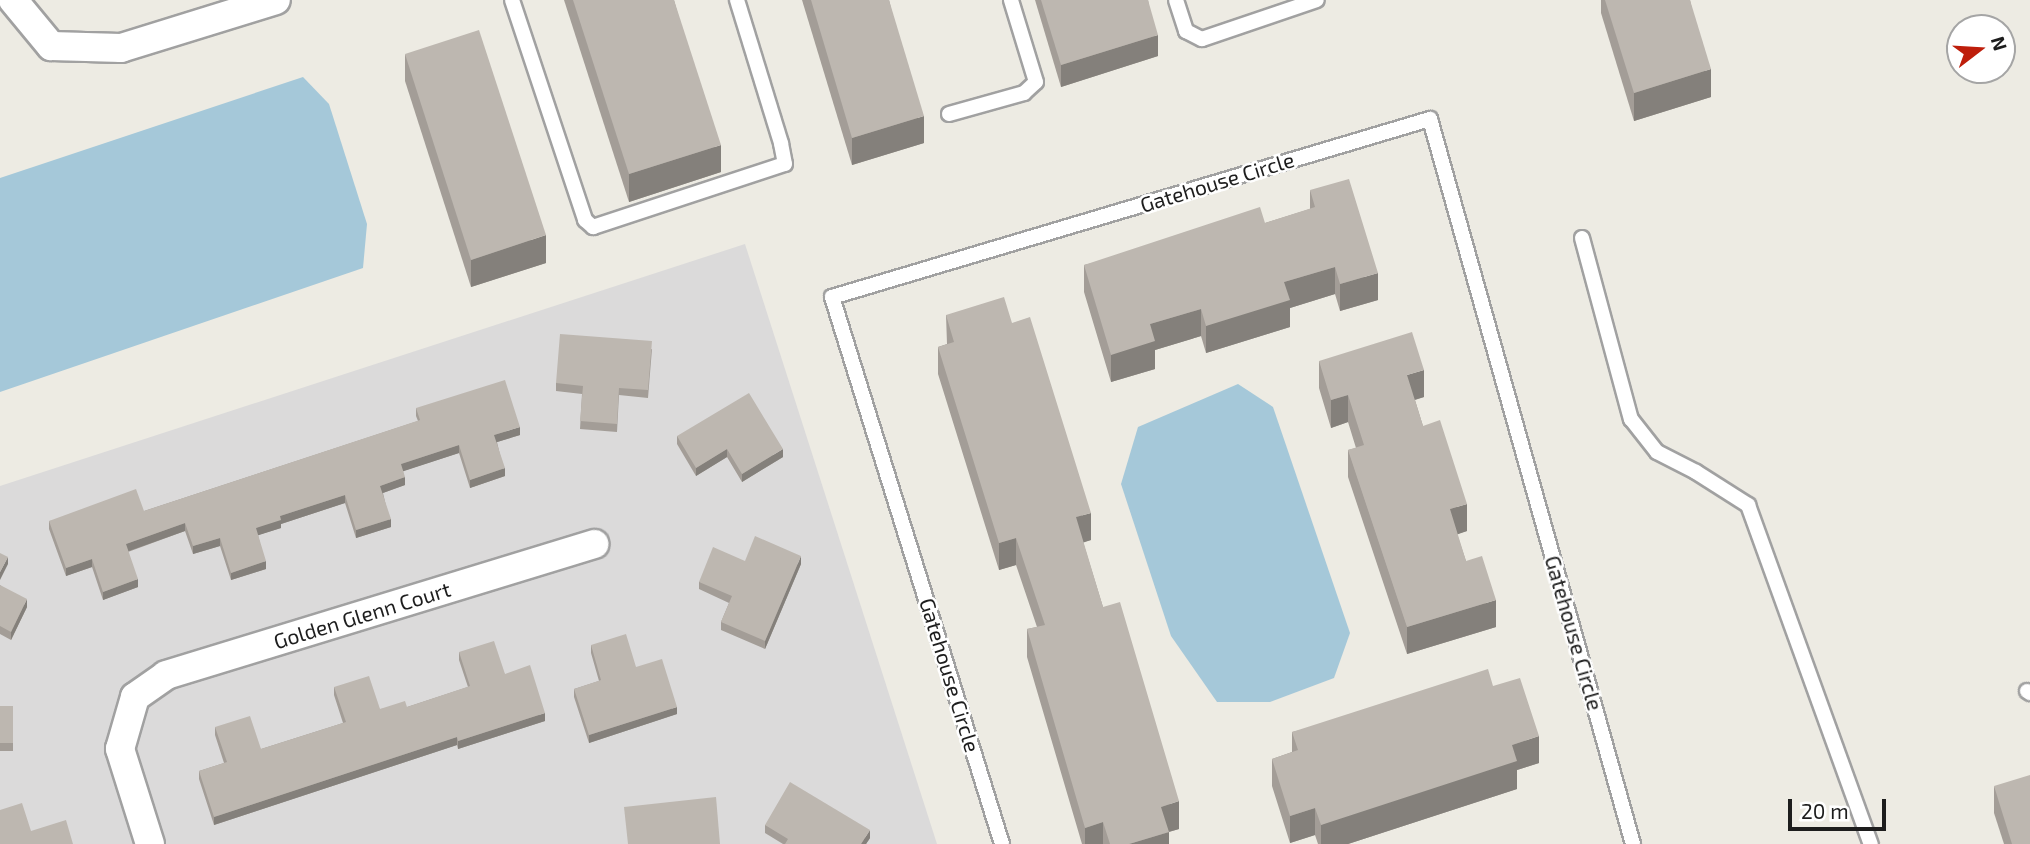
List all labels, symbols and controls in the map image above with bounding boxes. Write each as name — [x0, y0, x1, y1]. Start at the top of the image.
north arrow — [1946, 14, 2016, 84]
text: N — [1987, 33, 2013, 53]
street label: Gatehouse Circle — [1137, 147, 1297, 217]
street label: Gatehouse Circle — [1540, 553, 1608, 713]
street label: Golden Glenn Court — [271, 576, 453, 654]
street label: Gatehouse Circle — [915, 595, 985, 755]
scale bar — [1792, 784, 1890, 828]
text: 20 m — [1801, 798, 1849, 823]

